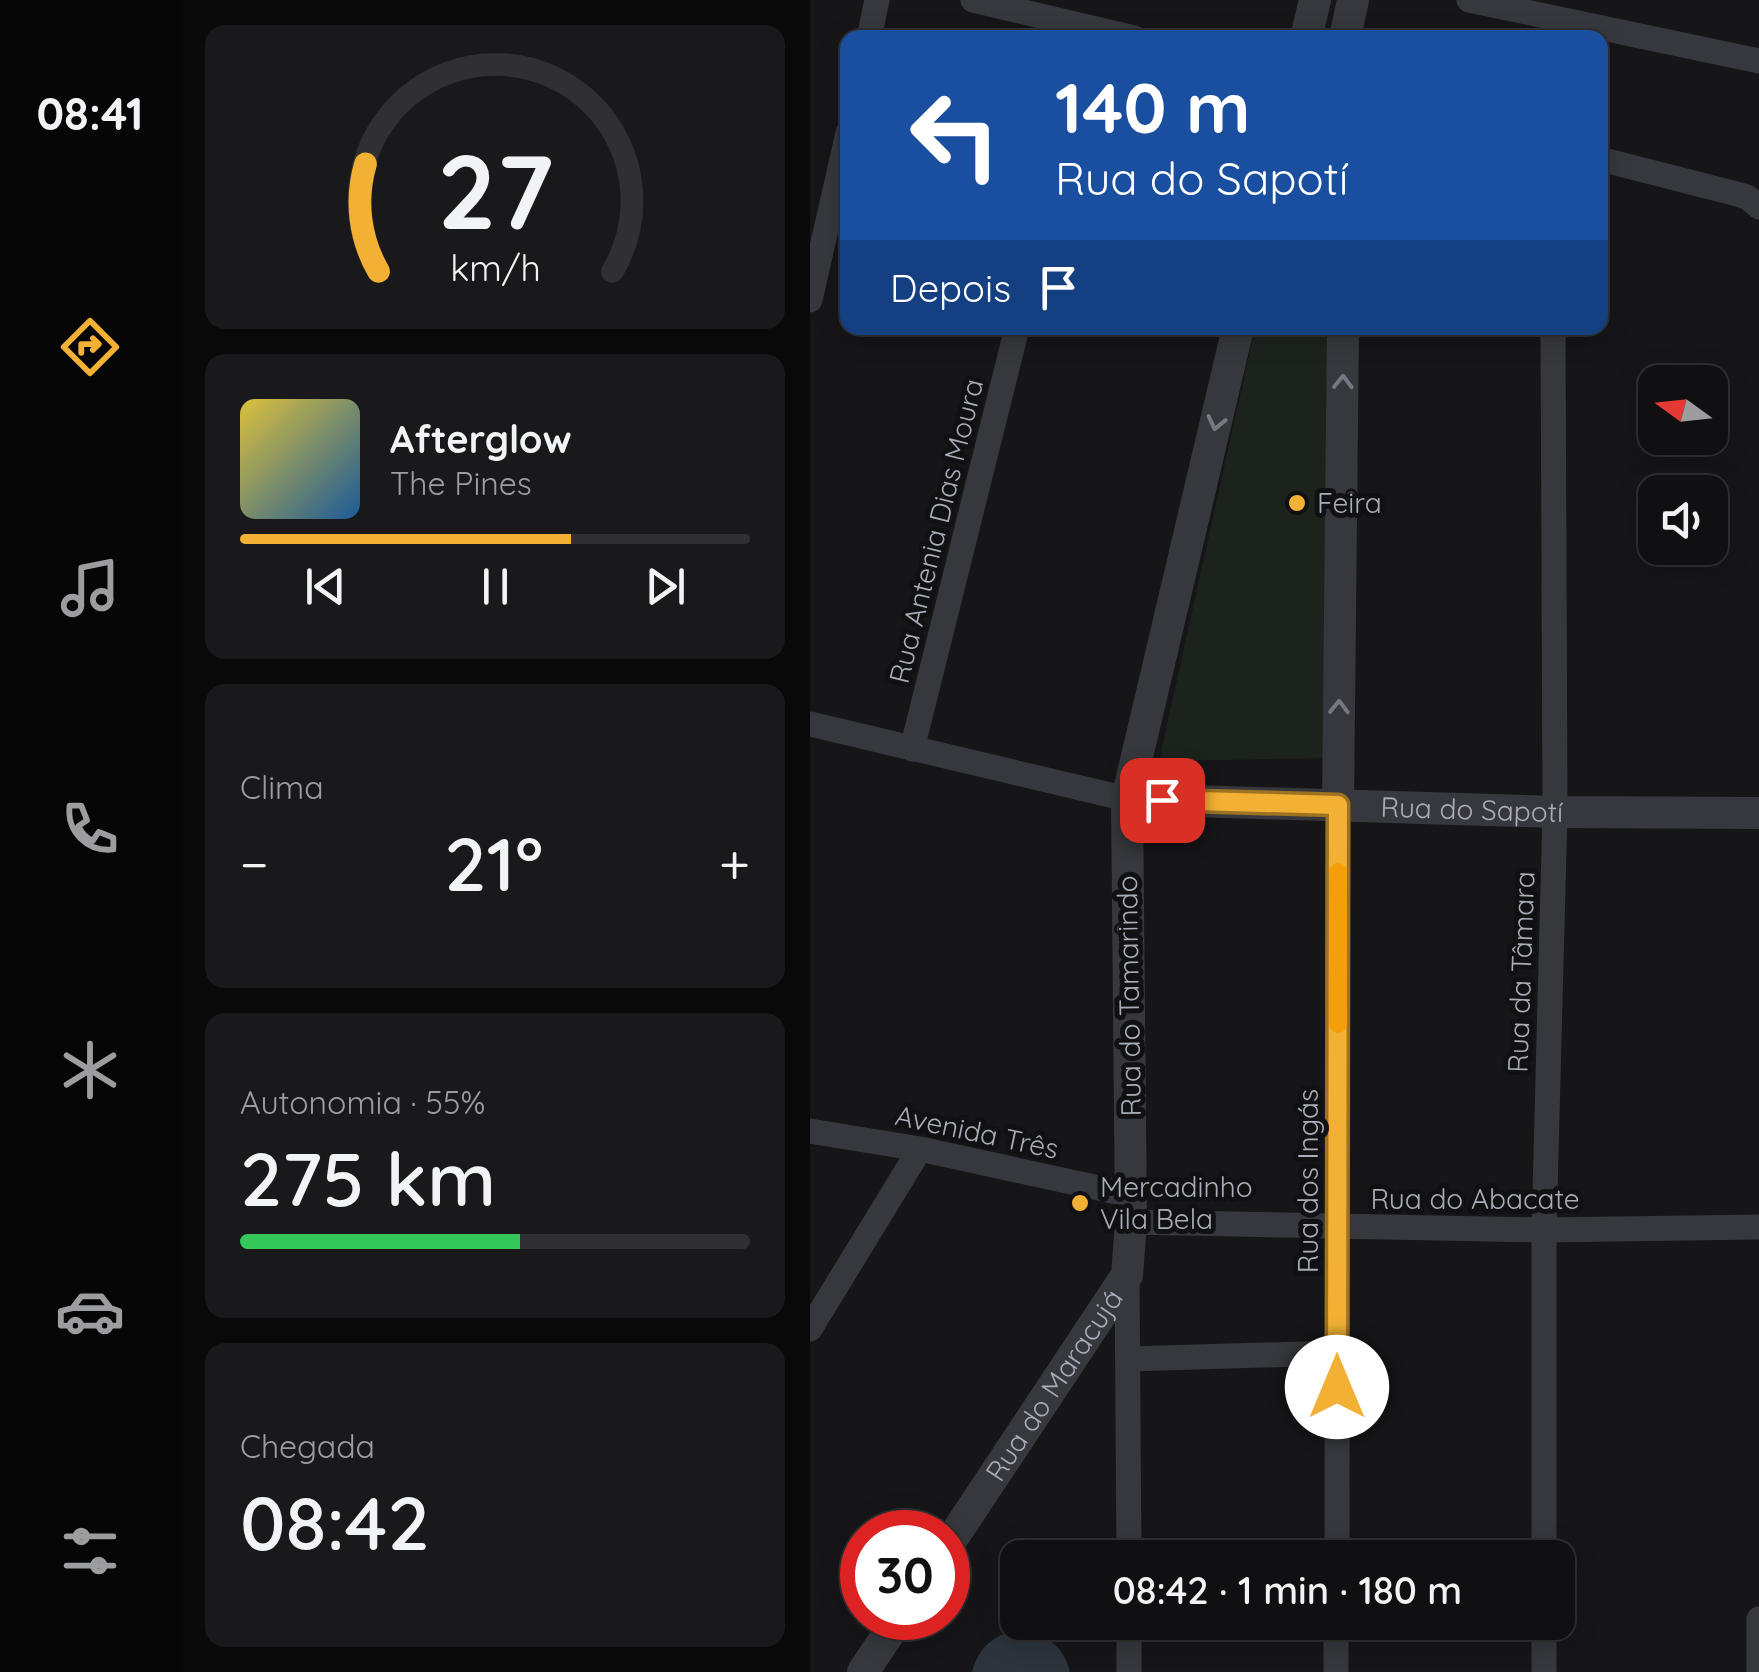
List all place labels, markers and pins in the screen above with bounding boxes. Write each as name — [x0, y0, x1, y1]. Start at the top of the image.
place label: Feira — [1317, 485, 1382, 520]
marker: Feira — [1286, 492, 1308, 514]
pin — [1120, 758, 1205, 843]
place label: Mercadinho Vila Bela — [1100, 1169, 1253, 1236]
marker: Mercadinho Vila Bela — [1069, 1192, 1091, 1214]

